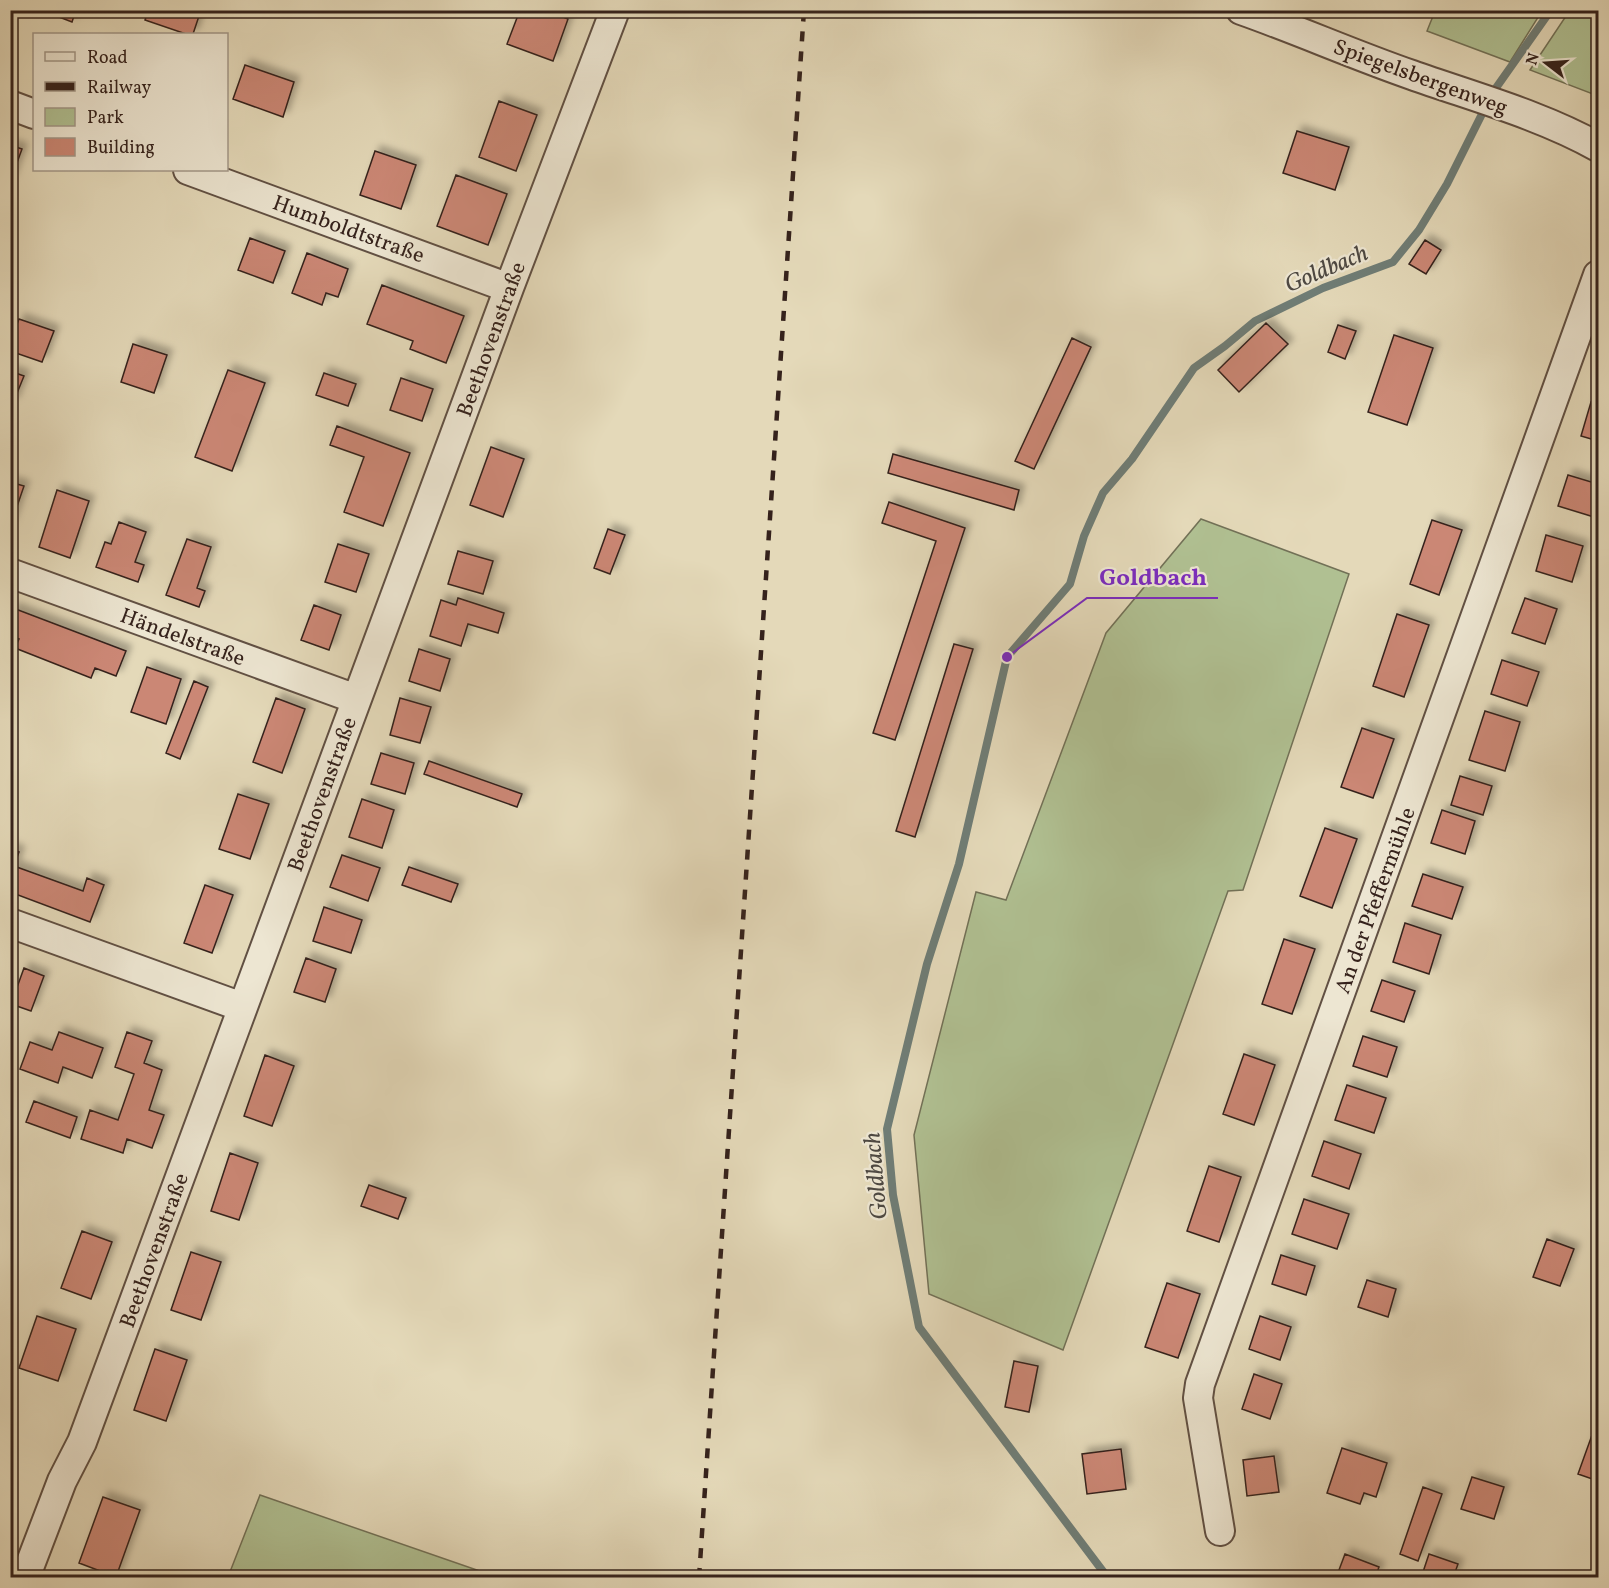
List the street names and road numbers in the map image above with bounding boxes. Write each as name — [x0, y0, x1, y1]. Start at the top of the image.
street label: Spiegelsbergenweg — [1329, 32, 1512, 124]
street label: Humboldtstraße — [268, 188, 428, 272]
street label: Beethovenstraße — [450, 258, 535, 422]
street label: Händelstraße — [115, 601, 249, 675]
street label: Beethovenstraße — [281, 713, 366, 877]
street label: An der Pfeffermühle — [1328, 803, 1425, 998]
street label: Beethovenstraße — [113, 1169, 198, 1333]

